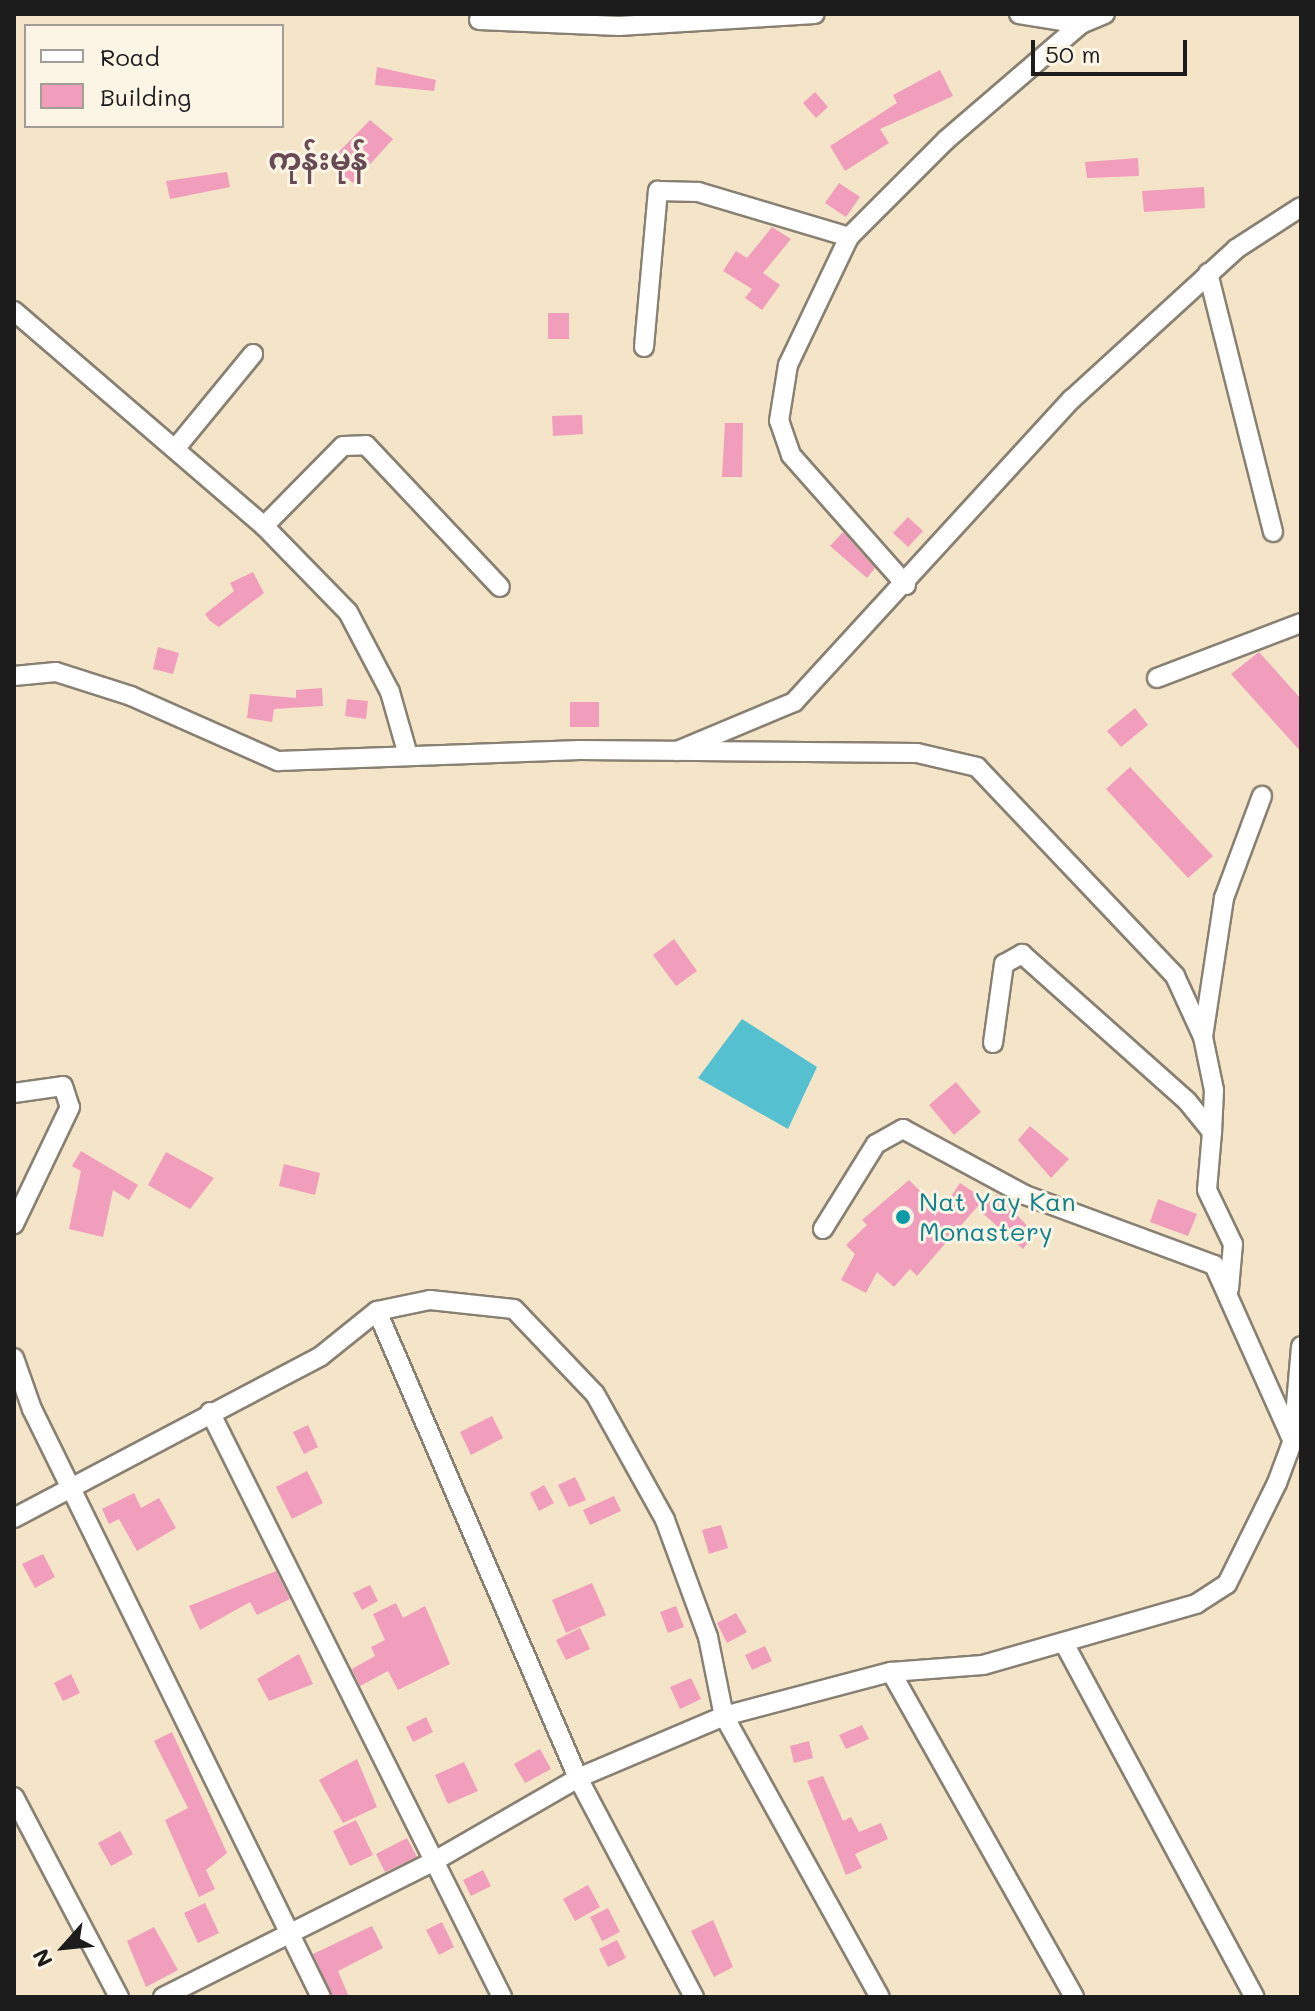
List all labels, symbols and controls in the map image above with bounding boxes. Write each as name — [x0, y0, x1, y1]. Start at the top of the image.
legend — [24, 24, 284, 128]
scale bar — [1035, 24, 1191, 74]
text: 50 m — [1045, 38, 1101, 69]
text: Road — [100, 41, 160, 72]
text: Building — [100, 81, 191, 112]
district label: ကုန်းမုန် — [268, 140, 368, 176]
place label: Nat Yay Kan Monastery — [919, 1186, 1076, 1248]
marker: Nat Yay Kan Monastery — [894, 1208, 912, 1226]
north arrow — [24, 1907, 104, 1987]
text: N — [25, 1944, 59, 1972]

